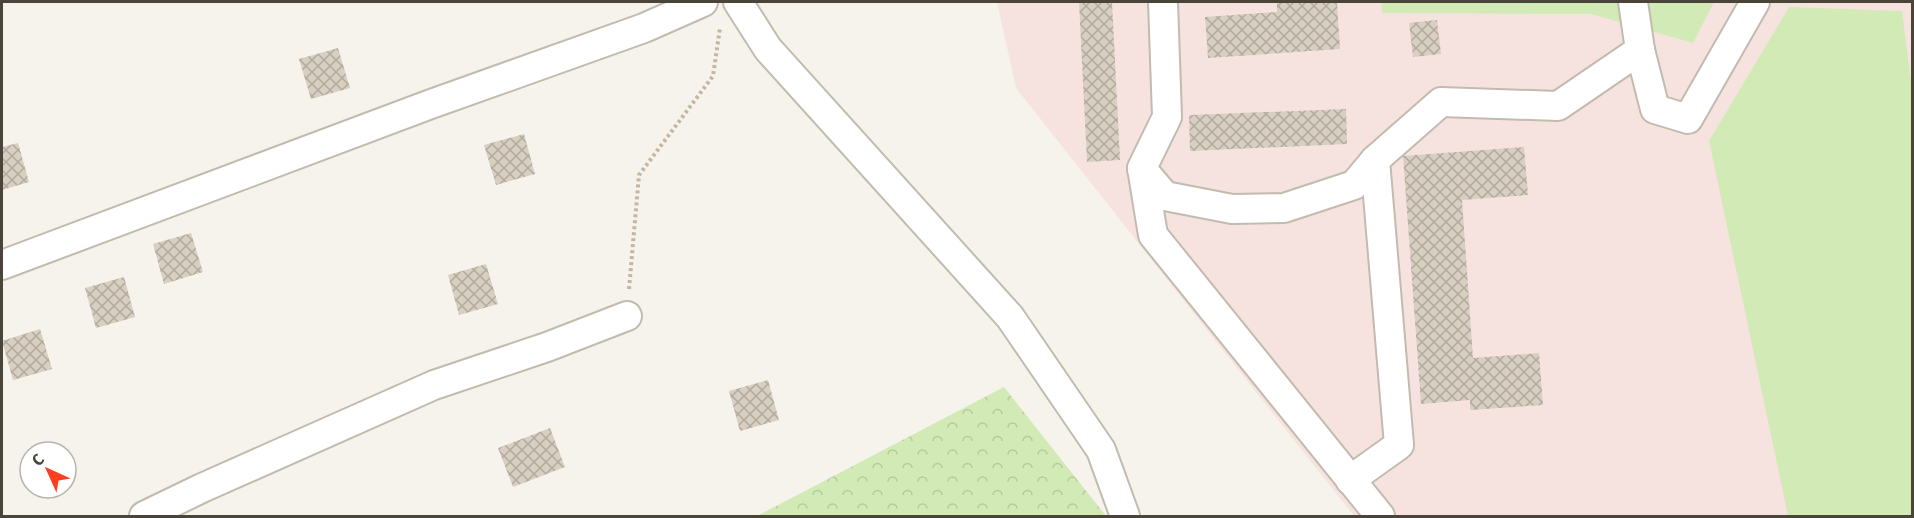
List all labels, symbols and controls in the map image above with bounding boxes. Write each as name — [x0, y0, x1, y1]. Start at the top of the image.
north arrow — [18, 440, 78, 500]
text: С — [28, 449, 48, 470]

